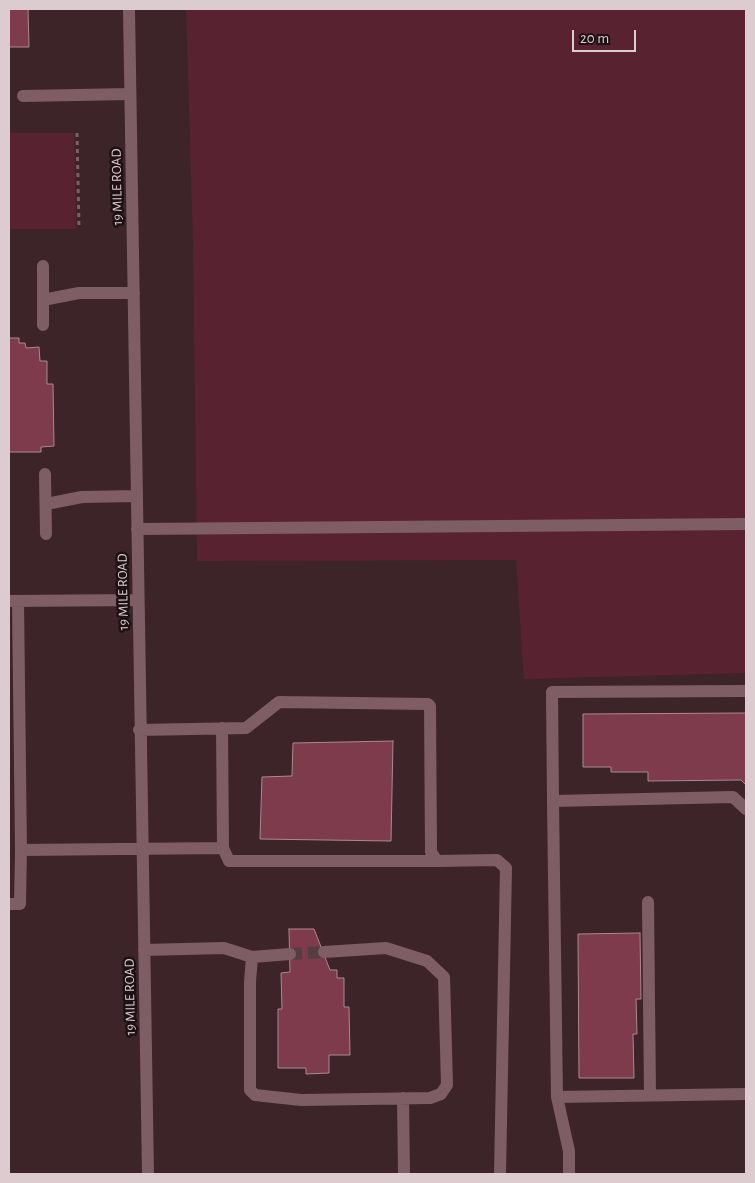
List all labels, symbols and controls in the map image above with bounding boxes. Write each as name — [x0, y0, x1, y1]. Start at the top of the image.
scale bar — [575, 20, 639, 52]
text: 20 m — [580, 31, 609, 46]
street label: 19 MILE ROAD — [108, 148, 126, 226]
street label: 19 MILE ROAD — [114, 553, 132, 631]
street label: 19 MILE ROAD — [121, 958, 139, 1036]

